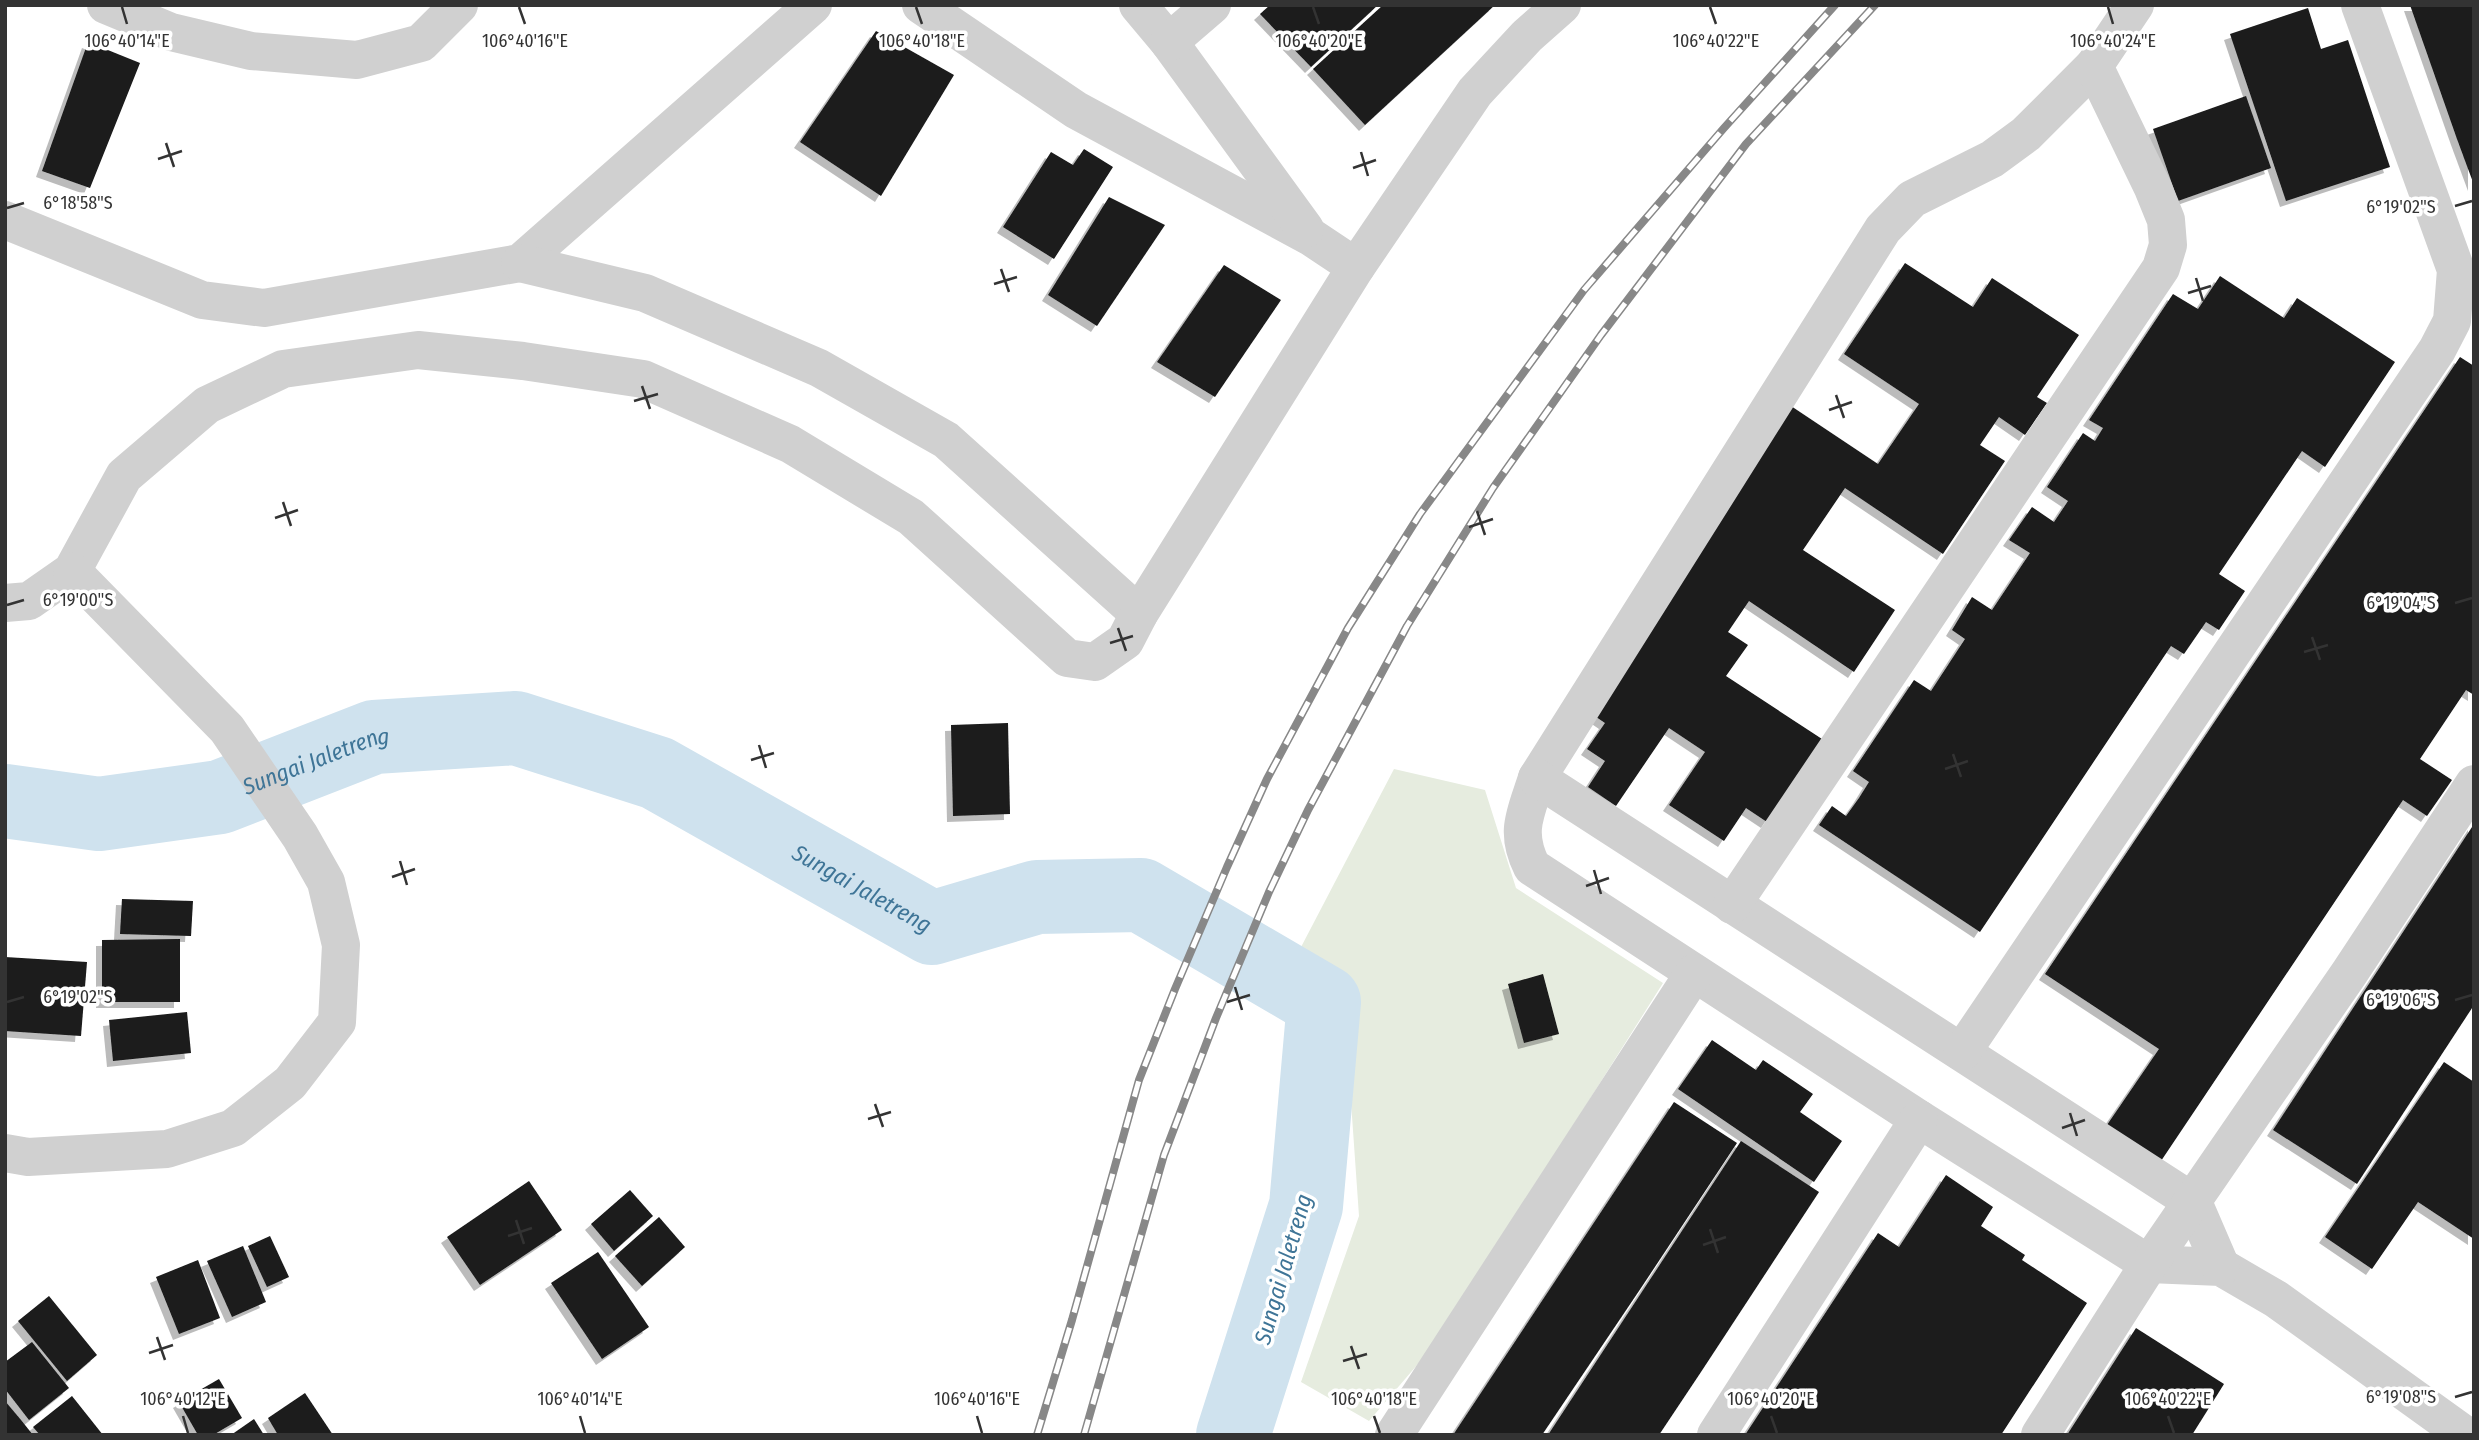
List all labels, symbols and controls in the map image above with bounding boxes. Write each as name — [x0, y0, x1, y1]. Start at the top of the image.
text: 106°40'14"E — [84, 30, 170, 52]
text: 106°40'16"E — [482, 30, 568, 52]
text: 106°40'18"E — [879, 30, 965, 52]
text: 106°40'20"E — [1275, 30, 1363, 52]
text: 106°40'22"E — [1673, 30, 1759, 52]
text: 106°40'24"E — [2070, 30, 2156, 52]
text: 6°18'58"S — [43, 192, 113, 214]
text: 6°19'02"S — [2366, 196, 2436, 218]
text: 6°19'00"S — [43, 589, 113, 611]
text: 6°19'04"S — [2366, 592, 2436, 614]
water label: Sungai Jaletreng — [238, 722, 390, 801]
water label: Sungai Jaletreng — [787, 838, 936, 939]
text: 6°19'02"S — [43, 986, 113, 1008]
text: 6°19'06"S — [2366, 989, 2436, 1011]
water label: Sungai Jaletreng — [1248, 1191, 1318, 1348]
text: 6°19'08"S — [2366, 1386, 2436, 1408]
text: 106°40'12"E — [140, 1388, 226, 1410]
text: 106°40'14"E — [537, 1388, 623, 1410]
text: 106°40'16"E — [934, 1388, 1020, 1410]
text: 106°40'18"E — [1331, 1388, 1417, 1410]
text: 106°40'20"E — [1727, 1388, 1815, 1410]
text: 106°40'22"E — [2125, 1388, 2211, 1410]

